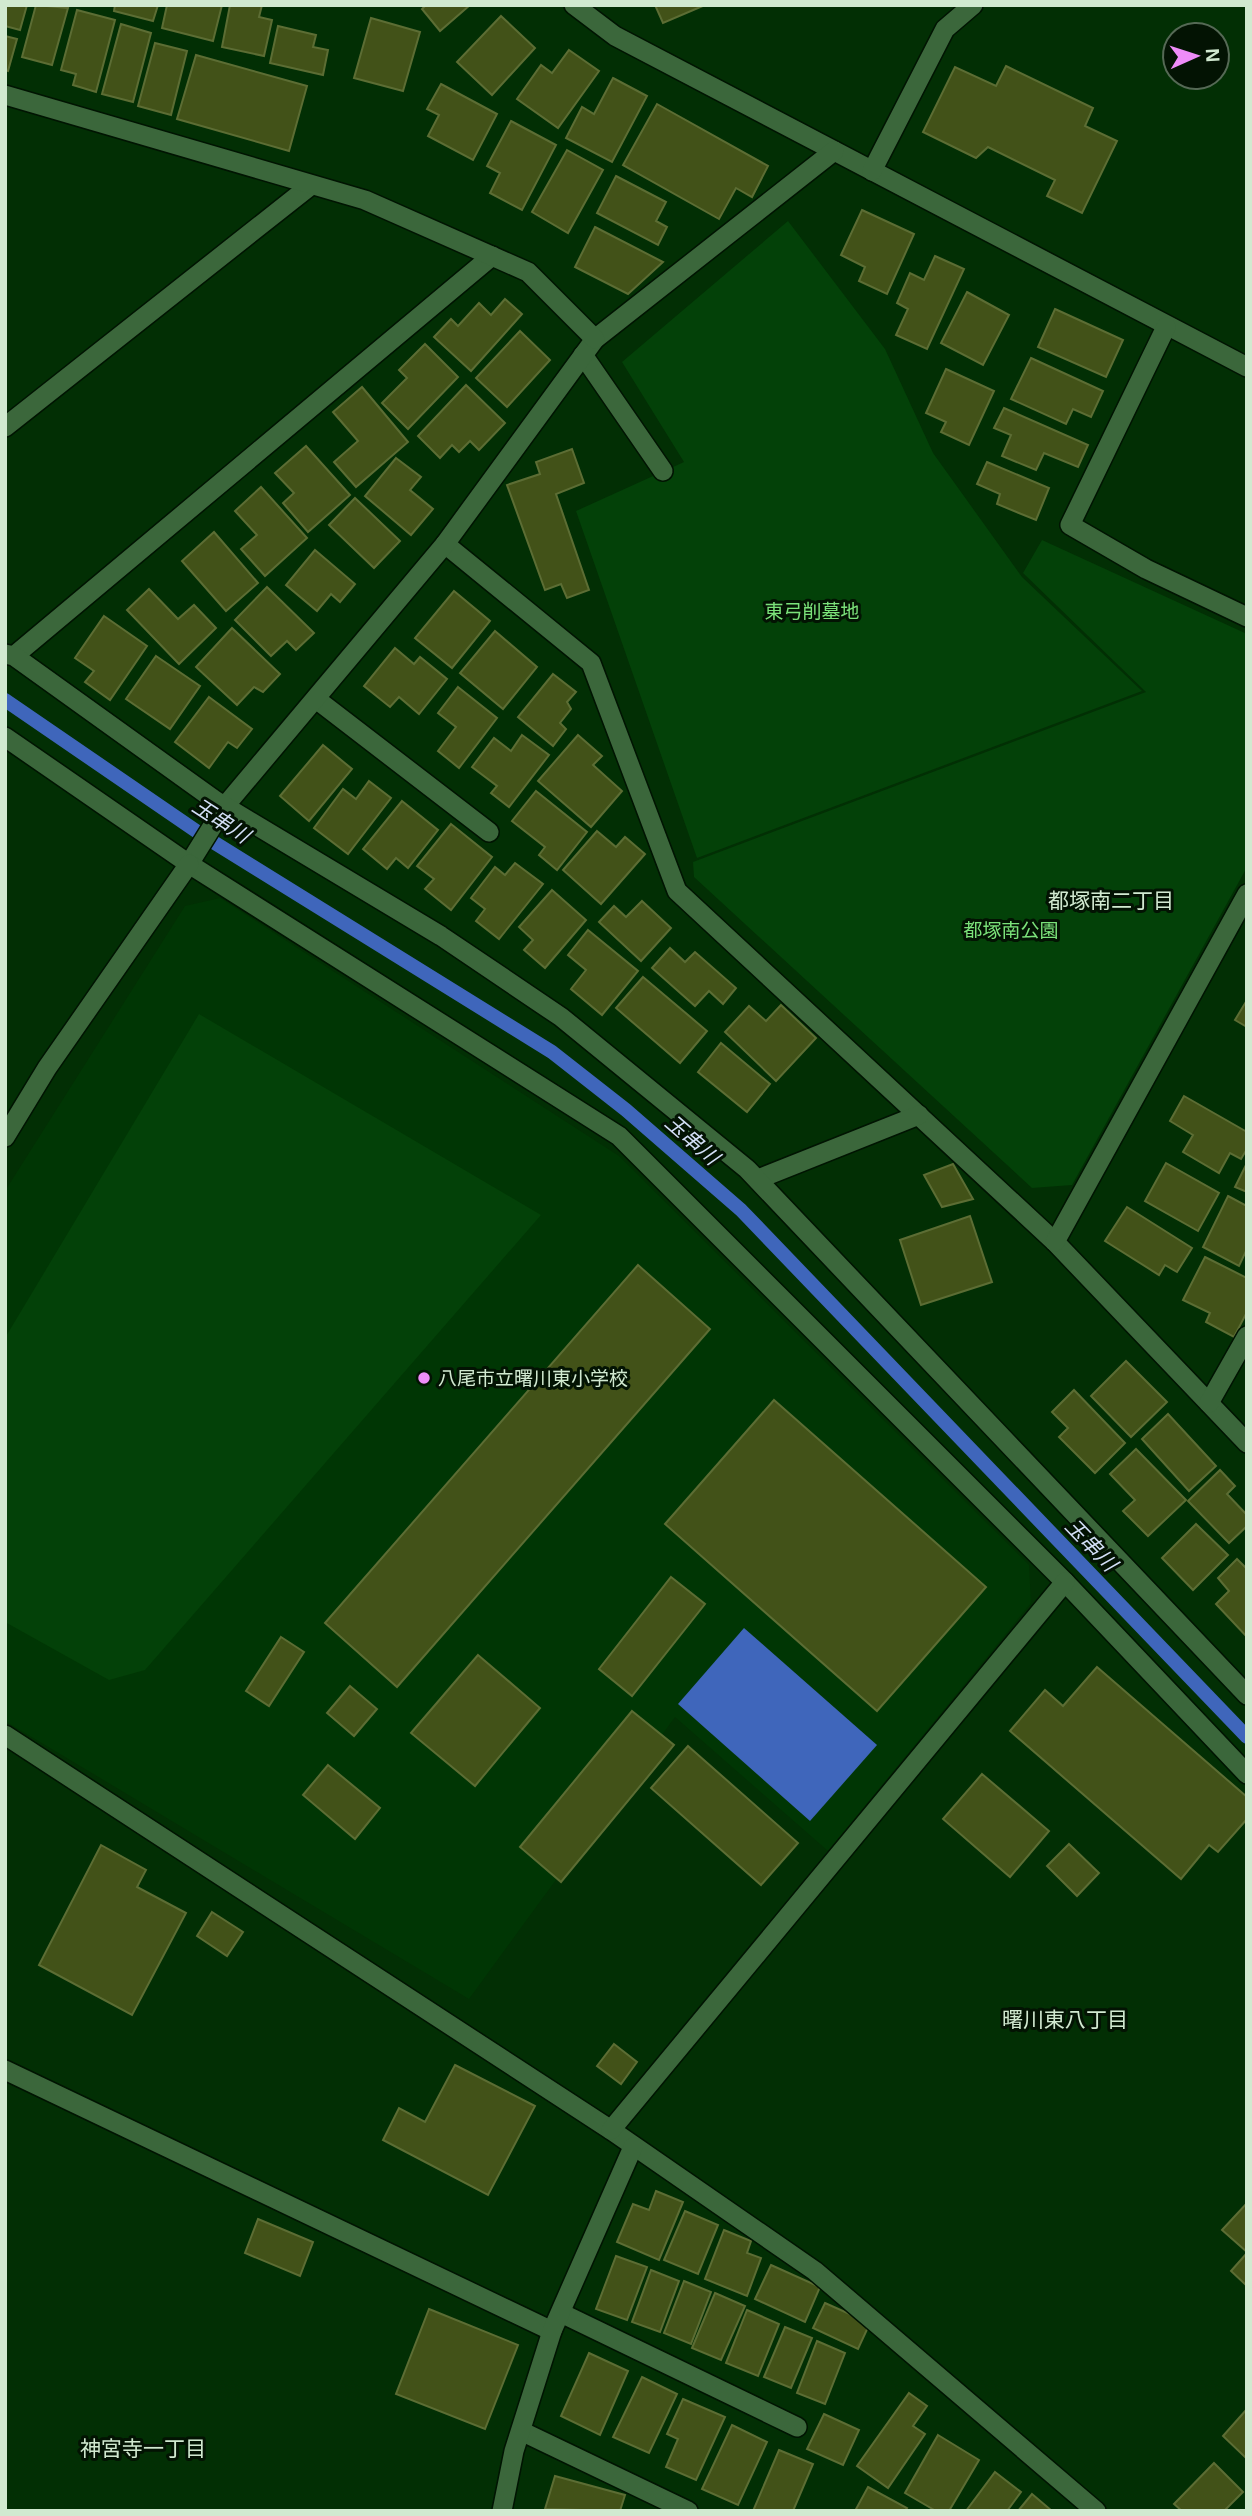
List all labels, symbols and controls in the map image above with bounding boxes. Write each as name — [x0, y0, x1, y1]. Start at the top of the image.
north arrow — [1161, 21, 1231, 91]
text: N — [1202, 48, 1223, 63]
park label: 東弓削墓地 — [764, 601, 860, 622]
water label: 玉串川 — [189, 794, 256, 848]
district label: 都塚南二丁目 — [1048, 889, 1174, 912]
park label: 都塚南公園 — [963, 920, 1059, 941]
water label: 玉串川 — [661, 1110, 725, 1170]
place label: 八尾市立曙川東小学校 — [438, 1368, 628, 1389]
marker: 八尾市立曙川東小学校 — [416, 1370, 432, 1386]
water label: 玉串川 — [1061, 1514, 1123, 1577]
district label: 曙川東八丁目 — [1002, 2008, 1128, 2031]
district label: 神宮寺一丁目 — [80, 2437, 206, 2460]

